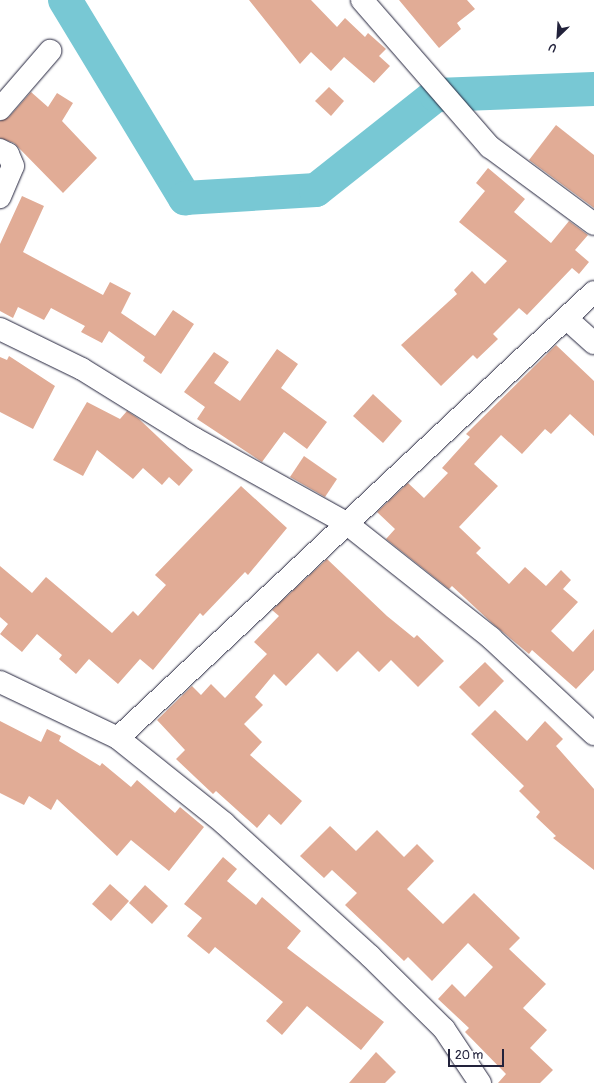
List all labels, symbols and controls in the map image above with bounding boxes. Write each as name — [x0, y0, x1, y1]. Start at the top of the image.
north arrow — [538, 16, 578, 56]
text: U — [547, 40, 559, 55]
scale bar — [450, 1041, 506, 1067]
text: 20 m — [455, 1048, 483, 1063]

